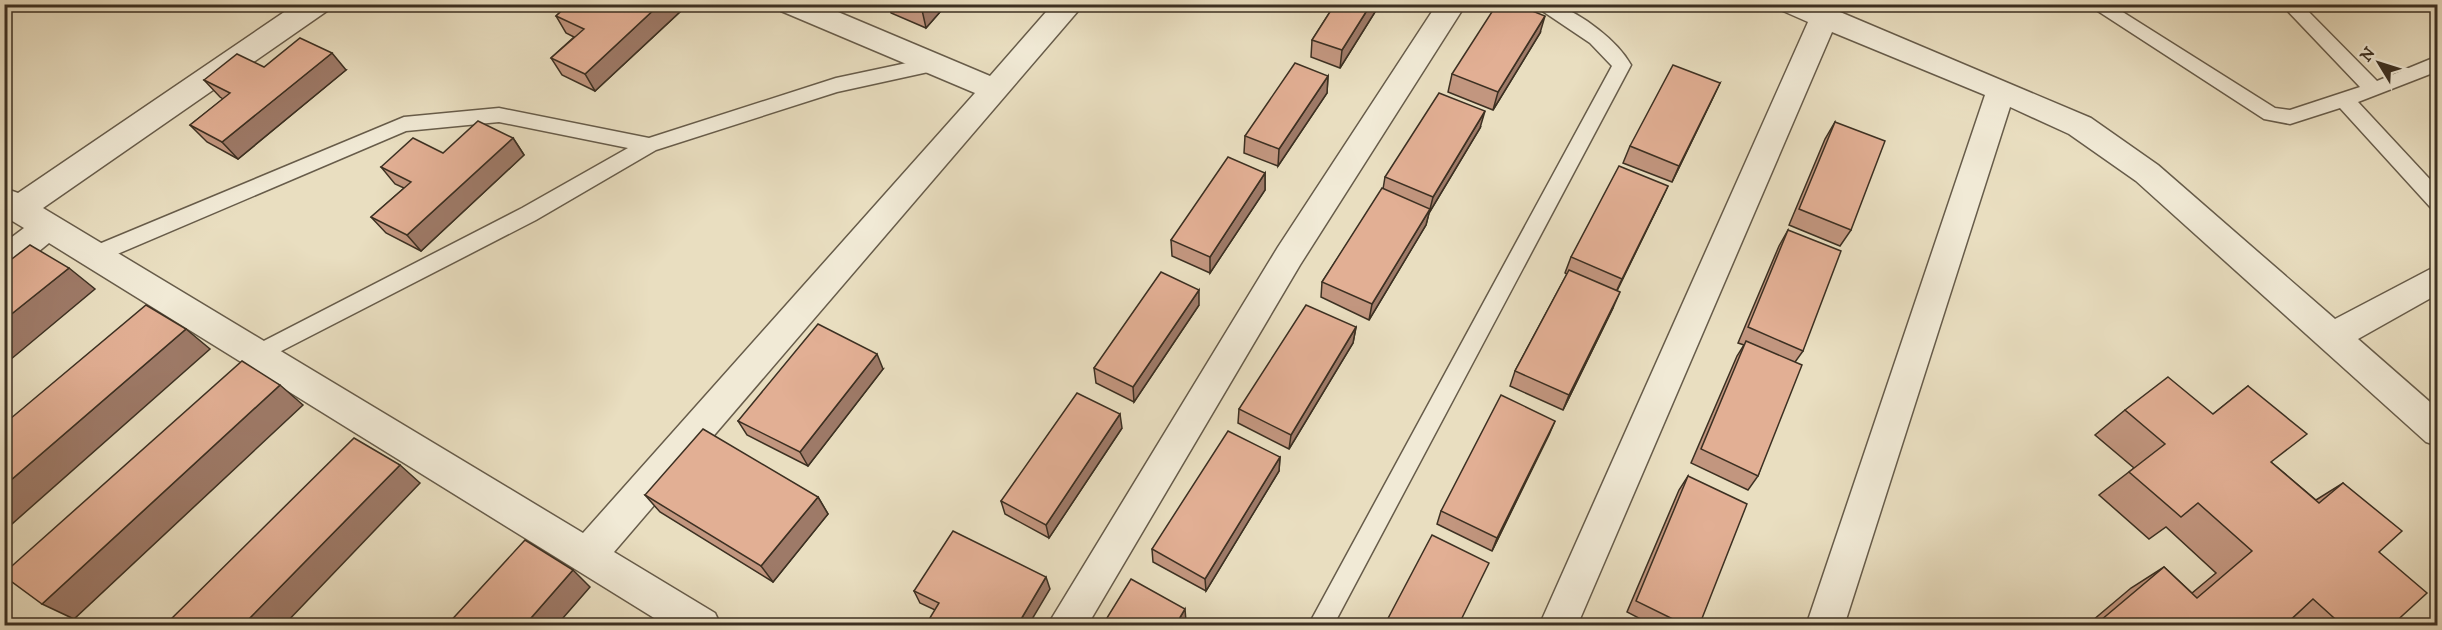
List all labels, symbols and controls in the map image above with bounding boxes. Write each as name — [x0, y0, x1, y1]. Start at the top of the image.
north arrow — [2349, 33, 2409, 93]
text: N — [2356, 43, 2380, 66]

